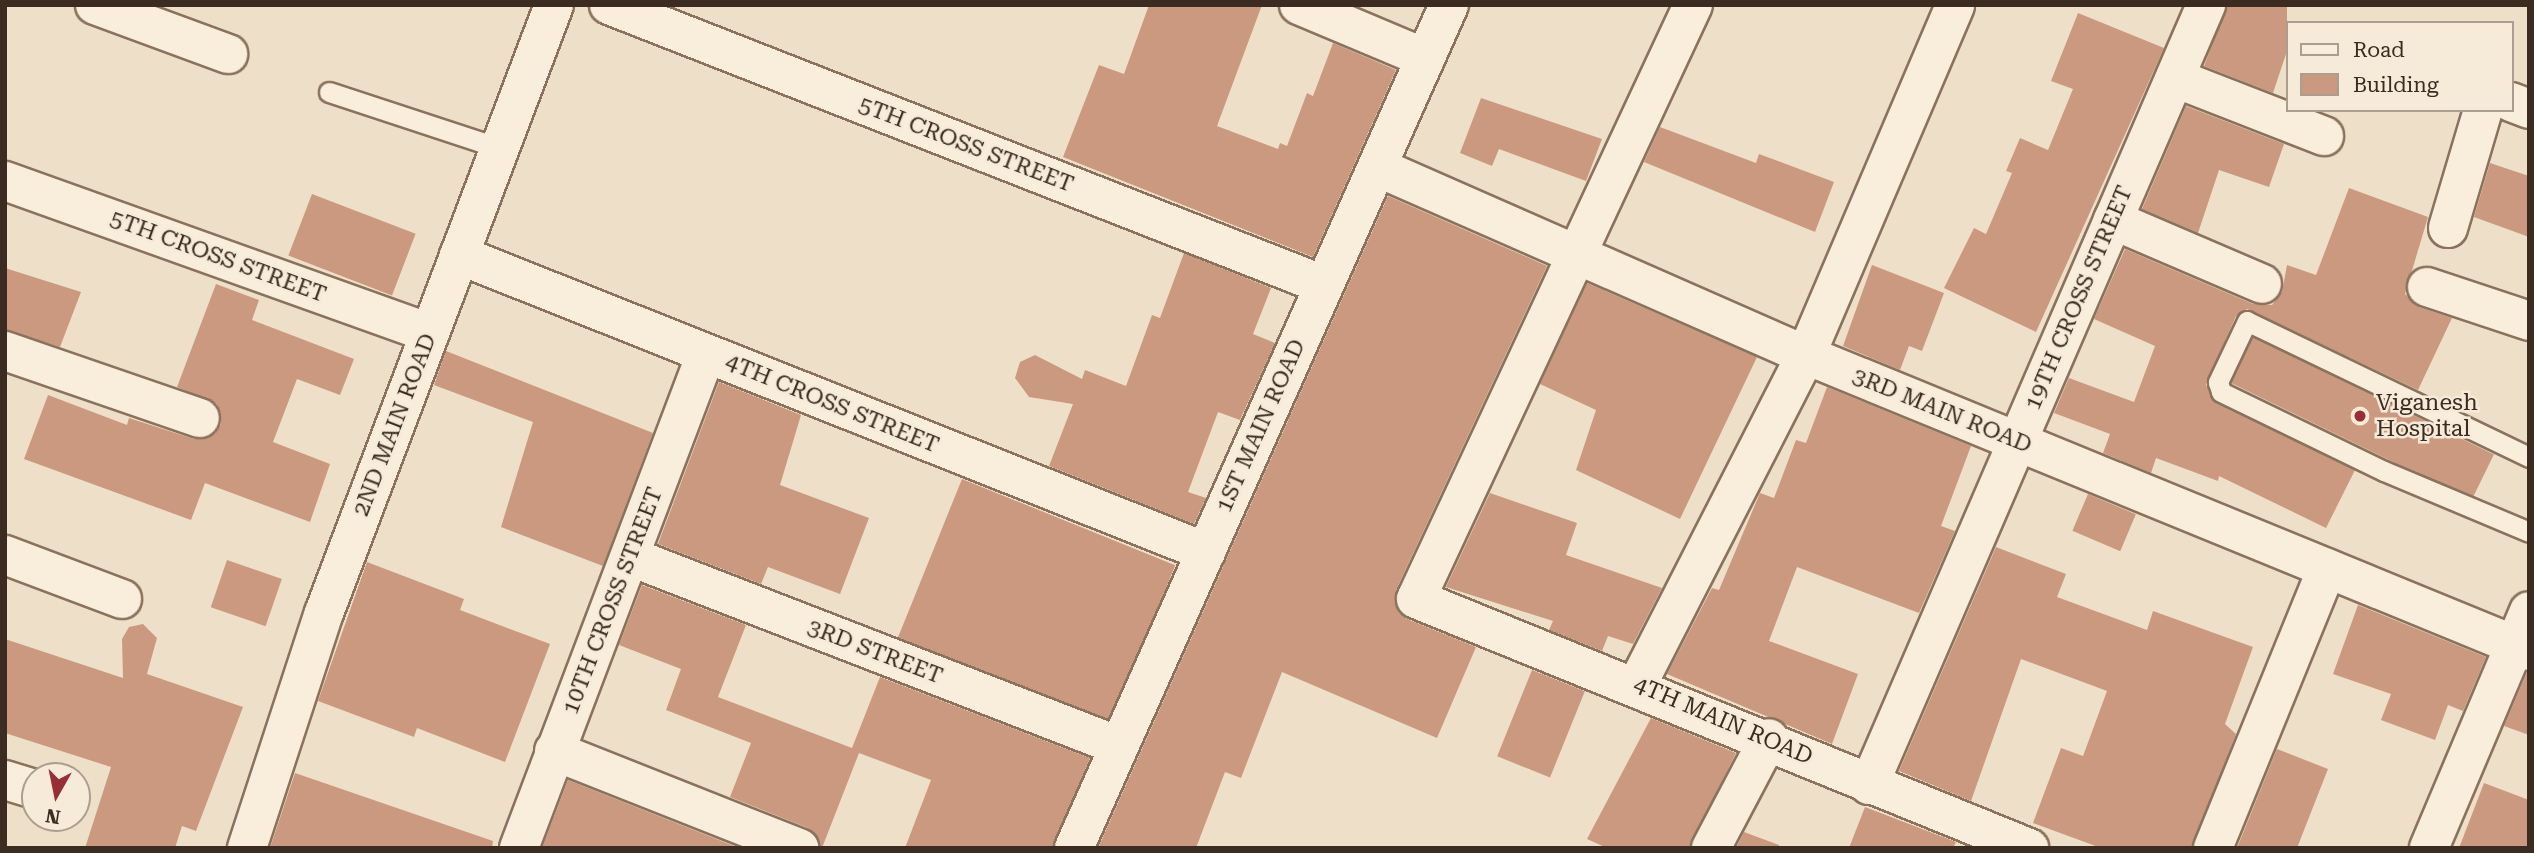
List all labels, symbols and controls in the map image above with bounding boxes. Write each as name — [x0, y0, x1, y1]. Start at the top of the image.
legend — [2286, 21, 2513, 112]
text: Road — [2353, 38, 2405, 62]
text: Building — [2353, 73, 2439, 97]
street label: 5TH CROSS STREET — [855, 91, 1077, 199]
street label: 19TH CROSS STREET — [2019, 182, 2139, 414]
street label: 5TH CROSS STREET — [106, 205, 330, 309]
street label: 2ND MAIN ROAD — [347, 330, 443, 520]
street label: 1ST MAIN ROAD — [1210, 335, 1312, 517]
street label: 4TH CROSS STREET — [721, 349, 943, 459]
street label: 3RD MAIN ROAD — [1848, 362, 2036, 460]
place label: Viganesh Hospital — [2376, 389, 2478, 443]
marker: Viganesh Hospital — [2350, 406, 2370, 426]
street label: 10TH CROSS STREET — [557, 484, 669, 718]
street label: 3RD STREET — [804, 614, 946, 690]
street label: 4TH MAIN ROAD — [1629, 671, 1817, 771]
north arrow — [21, 762, 91, 832]
text: N — [44, 804, 62, 829]

